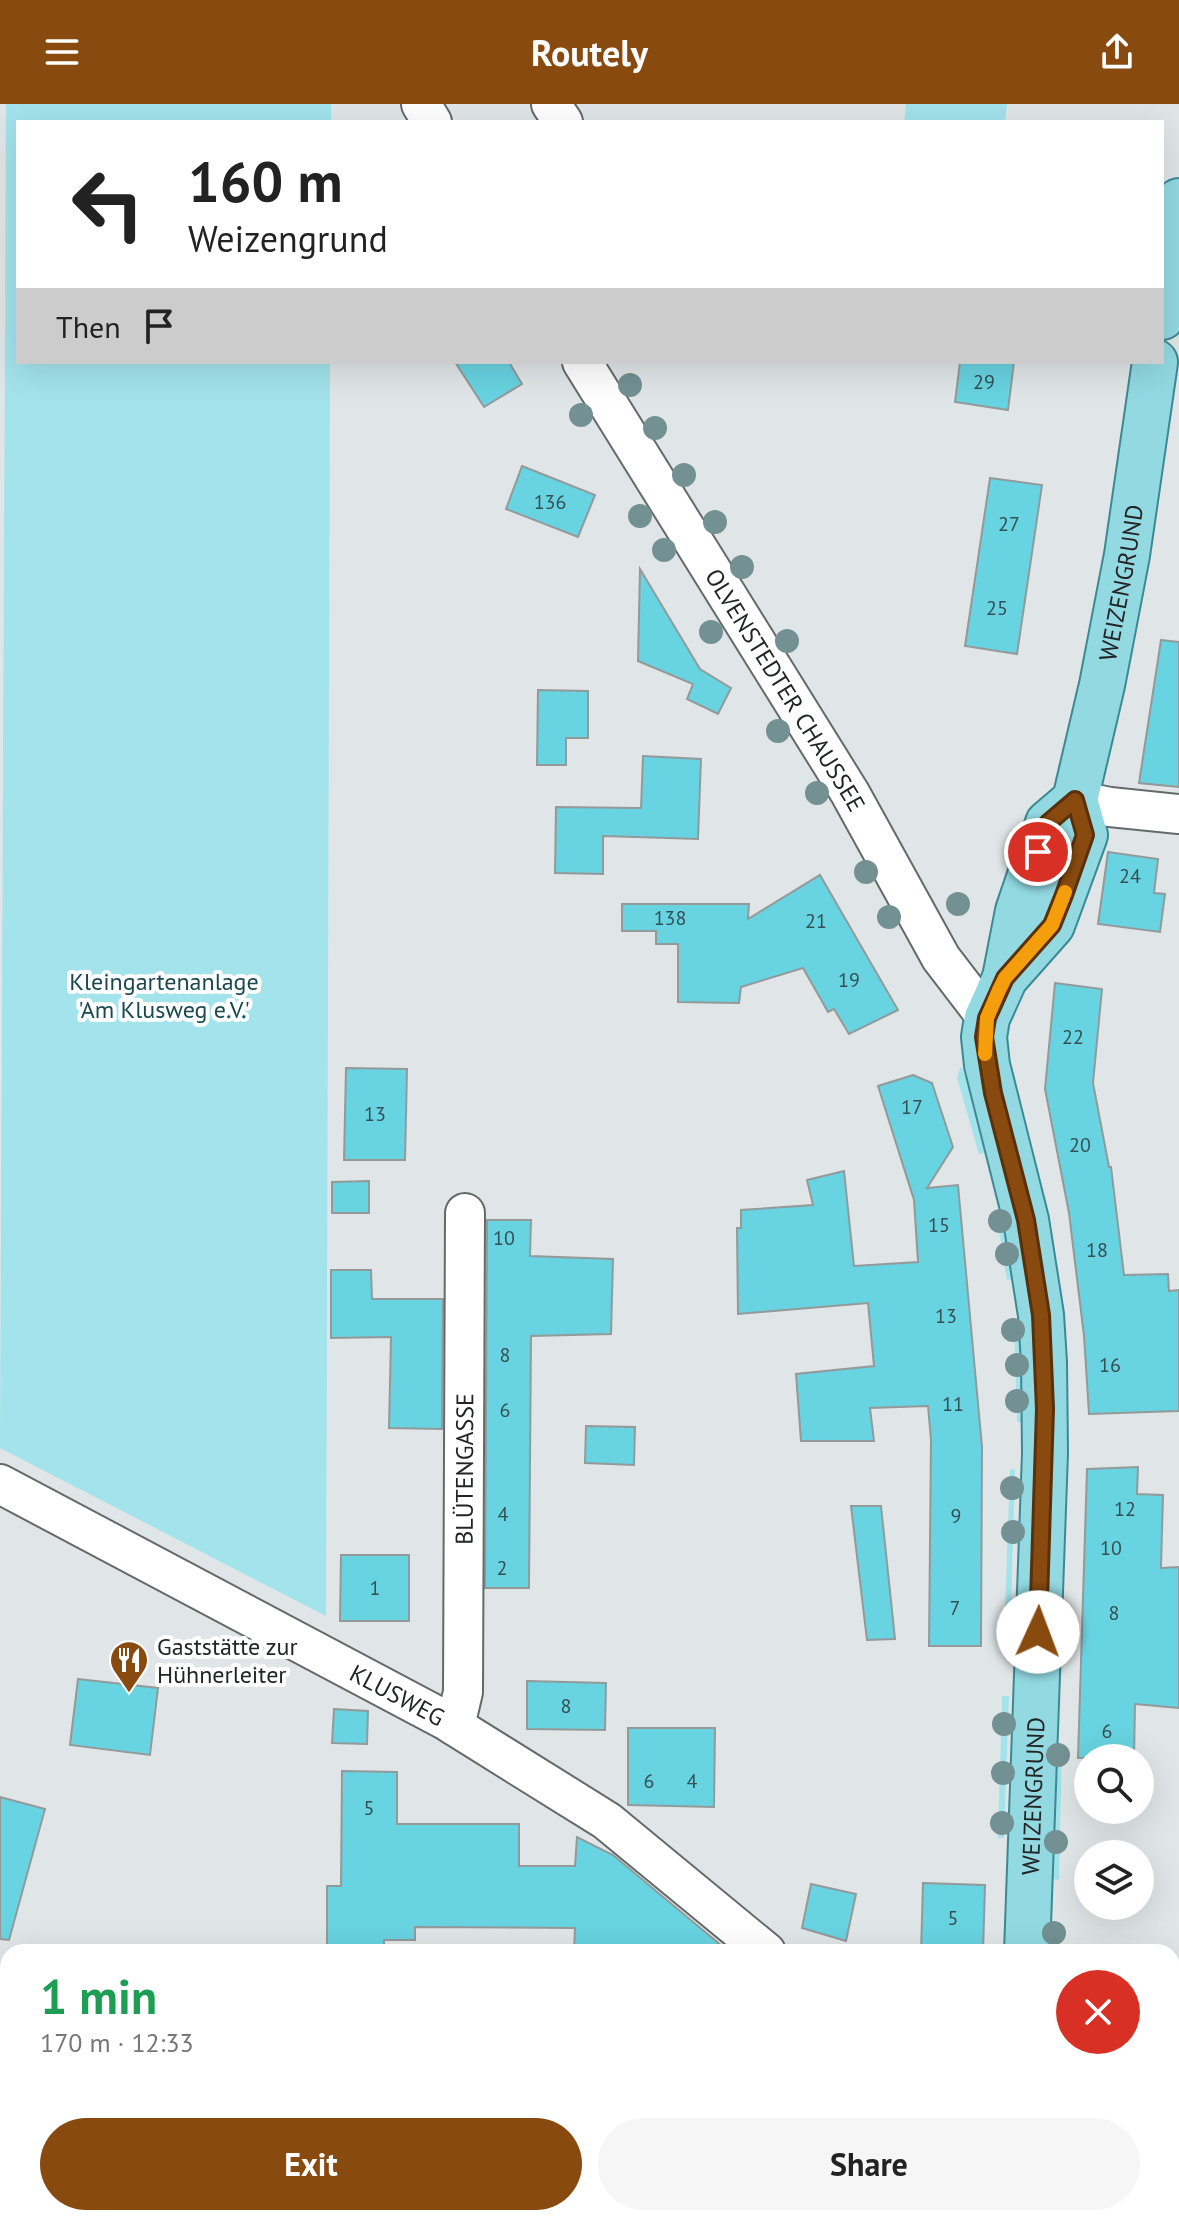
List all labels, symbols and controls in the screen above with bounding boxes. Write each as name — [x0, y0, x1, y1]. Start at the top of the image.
text: Routely — [531, 29, 648, 76]
icon: menu — [40, 30, 84, 74]
icon: share — [1095, 30, 1139, 74]
text: 160 m — [188, 145, 343, 217]
icon: left — [56, 152, 160, 256]
text: Weizengrund — [188, 215, 388, 262]
icon: arrive — [137, 304, 181, 348]
text: Then — [56, 307, 121, 346]
house number: 29 — [973, 369, 995, 395]
house number: 136 — [534, 489, 566, 515]
street label: WEIZENGRUND — [1091, 502, 1150, 663]
house number: 27 — [998, 511, 1020, 537]
street label: OLVENSTEDTER CHAUSSEE — [699, 563, 873, 817]
house number: 25 — [986, 595, 1008, 621]
pin — [1004, 818, 1072, 886]
icon: arrive — [1016, 830, 1060, 874]
house number: 24 — [1119, 863, 1141, 889]
house number: 138 — [654, 905, 686, 931]
house number: 21 — [805, 908, 827, 934]
park label: Kleingartenanlage 'Am Klusweg e.V.' — [69, 966, 259, 1025]
house number: 19 — [838, 967, 860, 993]
house number: 22 — [1062, 1024, 1084, 1050]
house number: 17 — [901, 1094, 923, 1120]
house number: 13 — [364, 1101, 386, 1127]
house number: 20 — [1069, 1132, 1091, 1158]
house number: 15 — [928, 1212, 950, 1238]
house number: 10 — [493, 1225, 515, 1251]
house number: 18 — [1086, 1237, 1108, 1263]
house number: 13 — [935, 1303, 957, 1329]
house number: 8 — [500, 1342, 510, 1368]
house number: 16 — [1099, 1352, 1121, 1378]
house number: 11 — [942, 1391, 964, 1417]
street label: BLÜTENGASSE — [448, 1393, 480, 1545]
house number: 6 — [500, 1397, 510, 1423]
house number: 12 — [1114, 1496, 1136, 1522]
house number: 4 — [498, 1501, 509, 1527]
house number: 9 — [951, 1503, 961, 1529]
house number: 10 — [1100, 1535, 1122, 1561]
house number: 2 — [497, 1555, 507, 1581]
house number: 1 — [370, 1575, 380, 1601]
position arrow — [996, 1590, 1080, 1674]
house number: 7 — [950, 1595, 960, 1621]
house number: 8 — [1109, 1600, 1119, 1626]
place label: Gaststätte zur Hühnerleiter — [157, 1631, 298, 1690]
restaurant icon: Gaststätte zur Hühnerleiter — [108, 1639, 150, 1694]
street label: KLUSWEG — [345, 1657, 450, 1733]
house number: 8 — [561, 1693, 571, 1719]
street label: WEIZENGRUND — [1014, 1716, 1051, 1876]
house number: 6 — [1102, 1718, 1112, 1744]
map controls — [1074, 1744, 1154, 1920]
button: search — [1074, 1744, 1154, 1824]
house number: 6 — [644, 1768, 654, 1794]
house number: 4 — [687, 1768, 698, 1794]
house number: 5 — [364, 1795, 374, 1821]
button: layers — [1074, 1840, 1154, 1920]
house number: 5 — [948, 1905, 958, 1931]
text: 1 min — [40, 1965, 157, 2027]
button: close — [1056, 1970, 1140, 2054]
text: 170 m · 12:33 — [40, 2026, 194, 2059]
button: Exit — [40, 2118, 582, 2210]
button: Share — [598, 2118, 1140, 2210]

